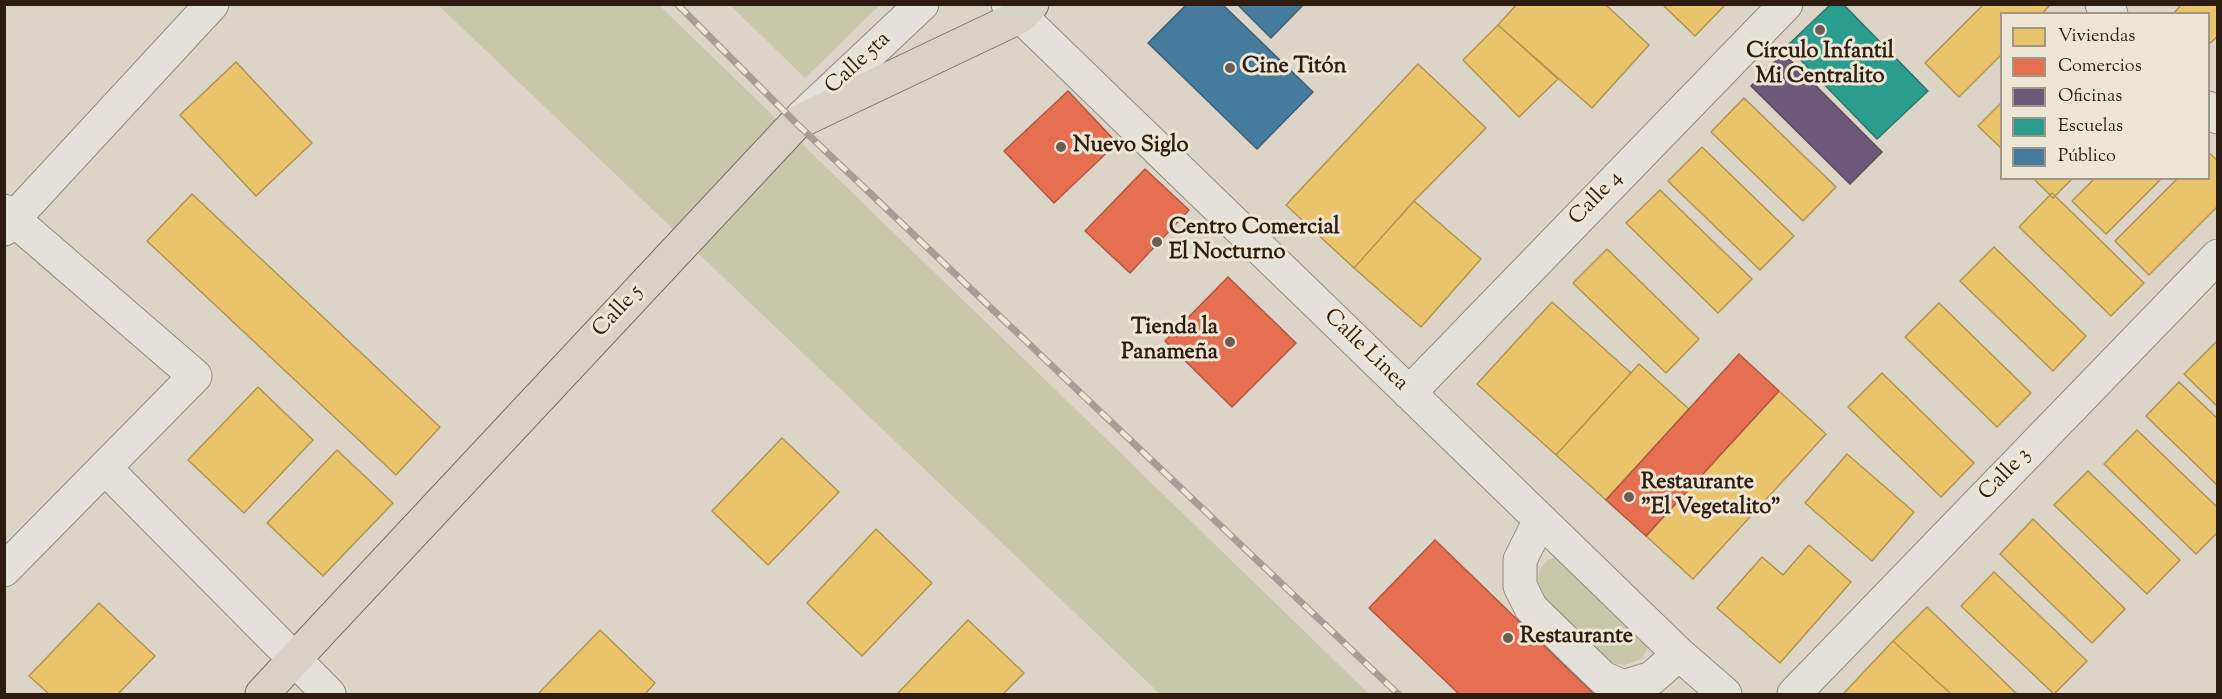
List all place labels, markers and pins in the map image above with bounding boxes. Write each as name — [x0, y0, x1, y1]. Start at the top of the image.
marker: Círculo Infantil Mi Centralito — [1813, 23, 1827, 37]
place label: Círculo Infantil Mi Centralito — [1746, 40, 1894, 92]
place label: Cine Titón — [1242, 55, 1346, 81]
marker: Cine Titón — [1223, 61, 1237, 75]
place label: Nuevo Siglo — [1073, 134, 1189, 160]
marker: Nuevo Siglo — [1054, 140, 1068, 154]
place label: Centro Comercial El Nocturno — [1169, 216, 1340, 268]
marker: Centro Comercial El Nocturno — [1150, 235, 1164, 249]
place label: Tienda la Panameña — [1121, 316, 1218, 368]
marker: Tienda la Panameña — [1223, 335, 1237, 349]
place label: Restaurante "El Vegetalito" — [1641, 471, 1781, 522]
marker: Restaurante "El Vegetalito" — [1622, 490, 1636, 504]
place label: Restaurante — [1520, 625, 1633, 651]
marker: Restaurante — [1501, 631, 1515, 645]

